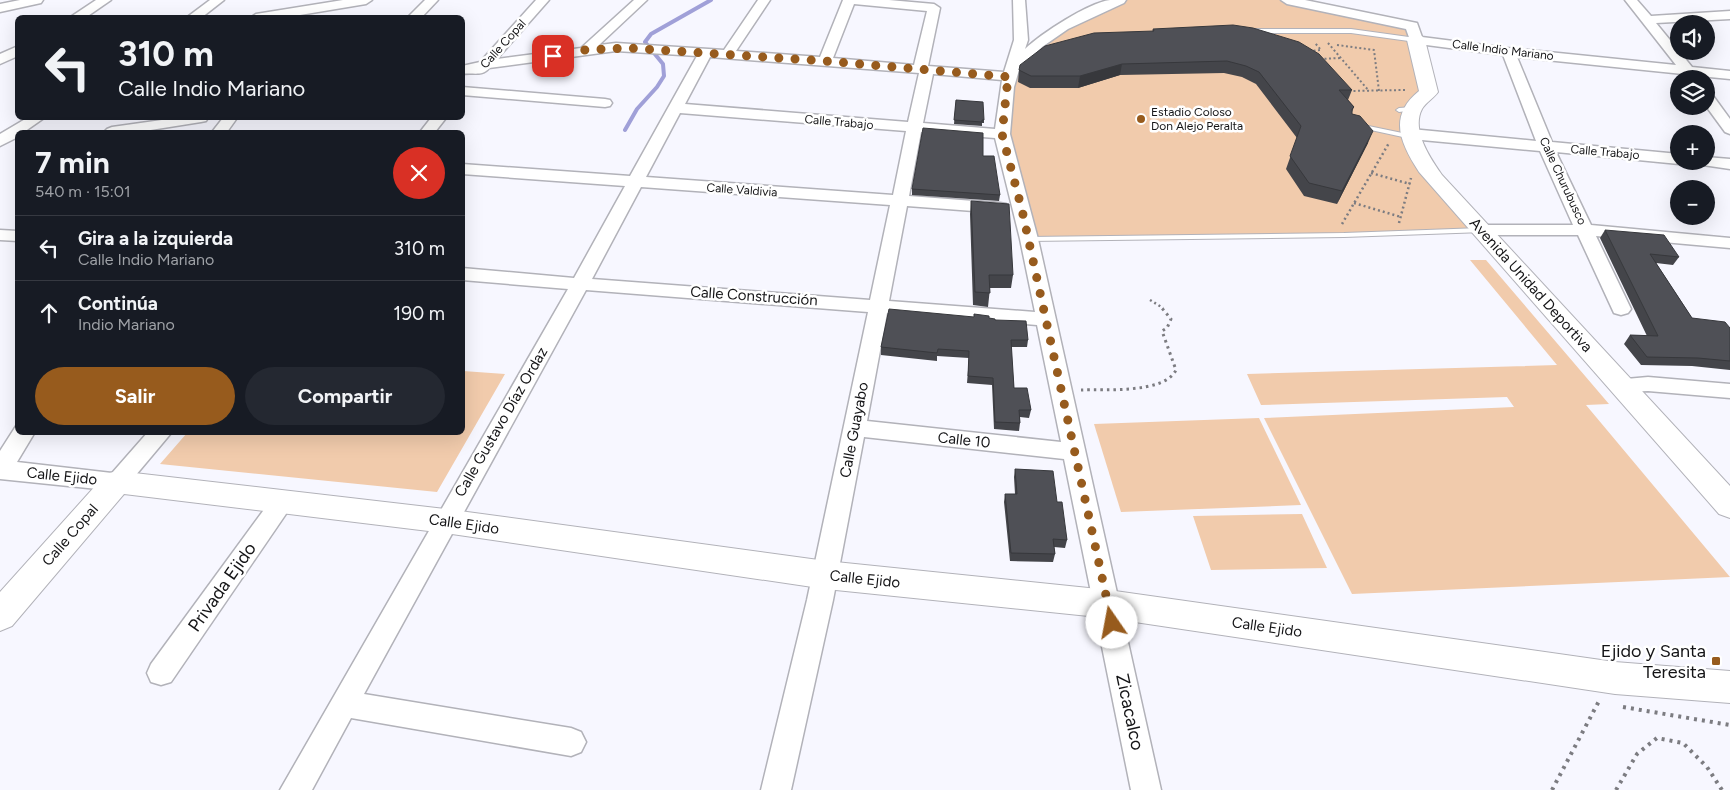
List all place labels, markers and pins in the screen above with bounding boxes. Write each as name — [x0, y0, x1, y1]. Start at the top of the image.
pin — [532, 35, 574, 77]
place label: Estadio Coloso Don Alejo Peralta — [1151, 105, 1243, 133]
marker: Estadio Coloso Don Alejo Peralta — [1135, 113, 1147, 125]
place label: Ejido y Santa Teresita — [1601, 640, 1706, 683]
marker: Ejido y Santa Teresita — [1710, 655, 1722, 667]

